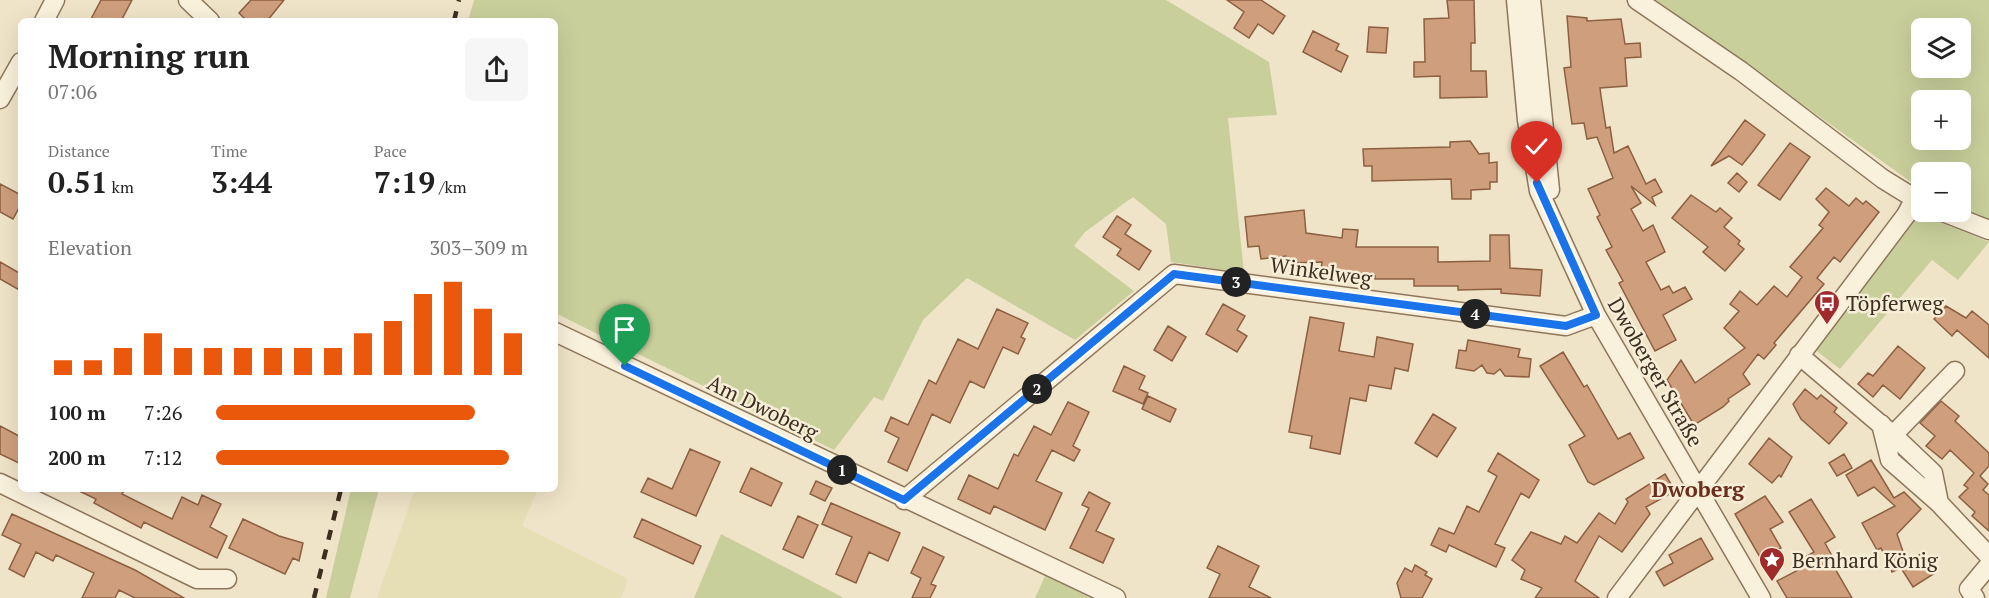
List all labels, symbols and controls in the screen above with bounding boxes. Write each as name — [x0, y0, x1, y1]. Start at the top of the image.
map controls — [1911, 18, 1971, 222]
button: layers — [1911, 18, 1971, 78]
text: Morning run — [48, 34, 250, 77]
button: share — [465, 38, 528, 101]
text: 07:06 — [48, 78, 97, 105]
button: + — [1911, 90, 1971, 150]
pin — [1511, 121, 1562, 183]
icon: check — [1520, 130, 1553, 163]
text: Distance — [48, 140, 110, 162]
text: Time — [211, 140, 248, 162]
text: Pace — [374, 140, 407, 162]
text: 0.51 — [48, 162, 108, 202]
text: 3:44 — [211, 162, 272, 202]
text: 7:19 — [374, 162, 435, 202]
button: − — [1911, 162, 1971, 222]
text: km — [108, 176, 134, 198]
text: /km — [435, 176, 467, 198]
text: Elevation — [48, 234, 132, 261]
text: 303–309 m — [429, 234, 528, 261]
street label: Winkelweg — [1268, 250, 1375, 292]
pin: 3 — [1221, 267, 1251, 297]
text: 3 — [1231, 271, 1241, 293]
bus stop icon: Töpferweg — [1812, 288, 1842, 326]
place label: Töpferweg — [1846, 289, 1944, 317]
street label: Dwoberger Straße — [1602, 292, 1710, 452]
pin: 4 — [1460, 299, 1490, 329]
text: 4 — [1470, 303, 1480, 325]
pin — [599, 304, 650, 366]
icon: arrive — [608, 313, 641, 346]
street label: Am Dwoberg — [703, 368, 824, 446]
pin: 2 — [1022, 374, 1052, 404]
text: 2 — [1032, 378, 1042, 400]
text: 100 m — [48, 399, 106, 426]
text: 7:26 — [144, 399, 183, 426]
text: 200 m — [48, 444, 106, 471]
text: 7:12 — [144, 444, 183, 471]
pin: 1 — [827, 455, 857, 485]
text: 1 — [837, 459, 847, 481]
district label: Dwoberg — [1652, 474, 1745, 503]
place icon: Bernhard König — [1757, 545, 1787, 583]
place label: Bernhard König — [1792, 546, 1939, 574]

